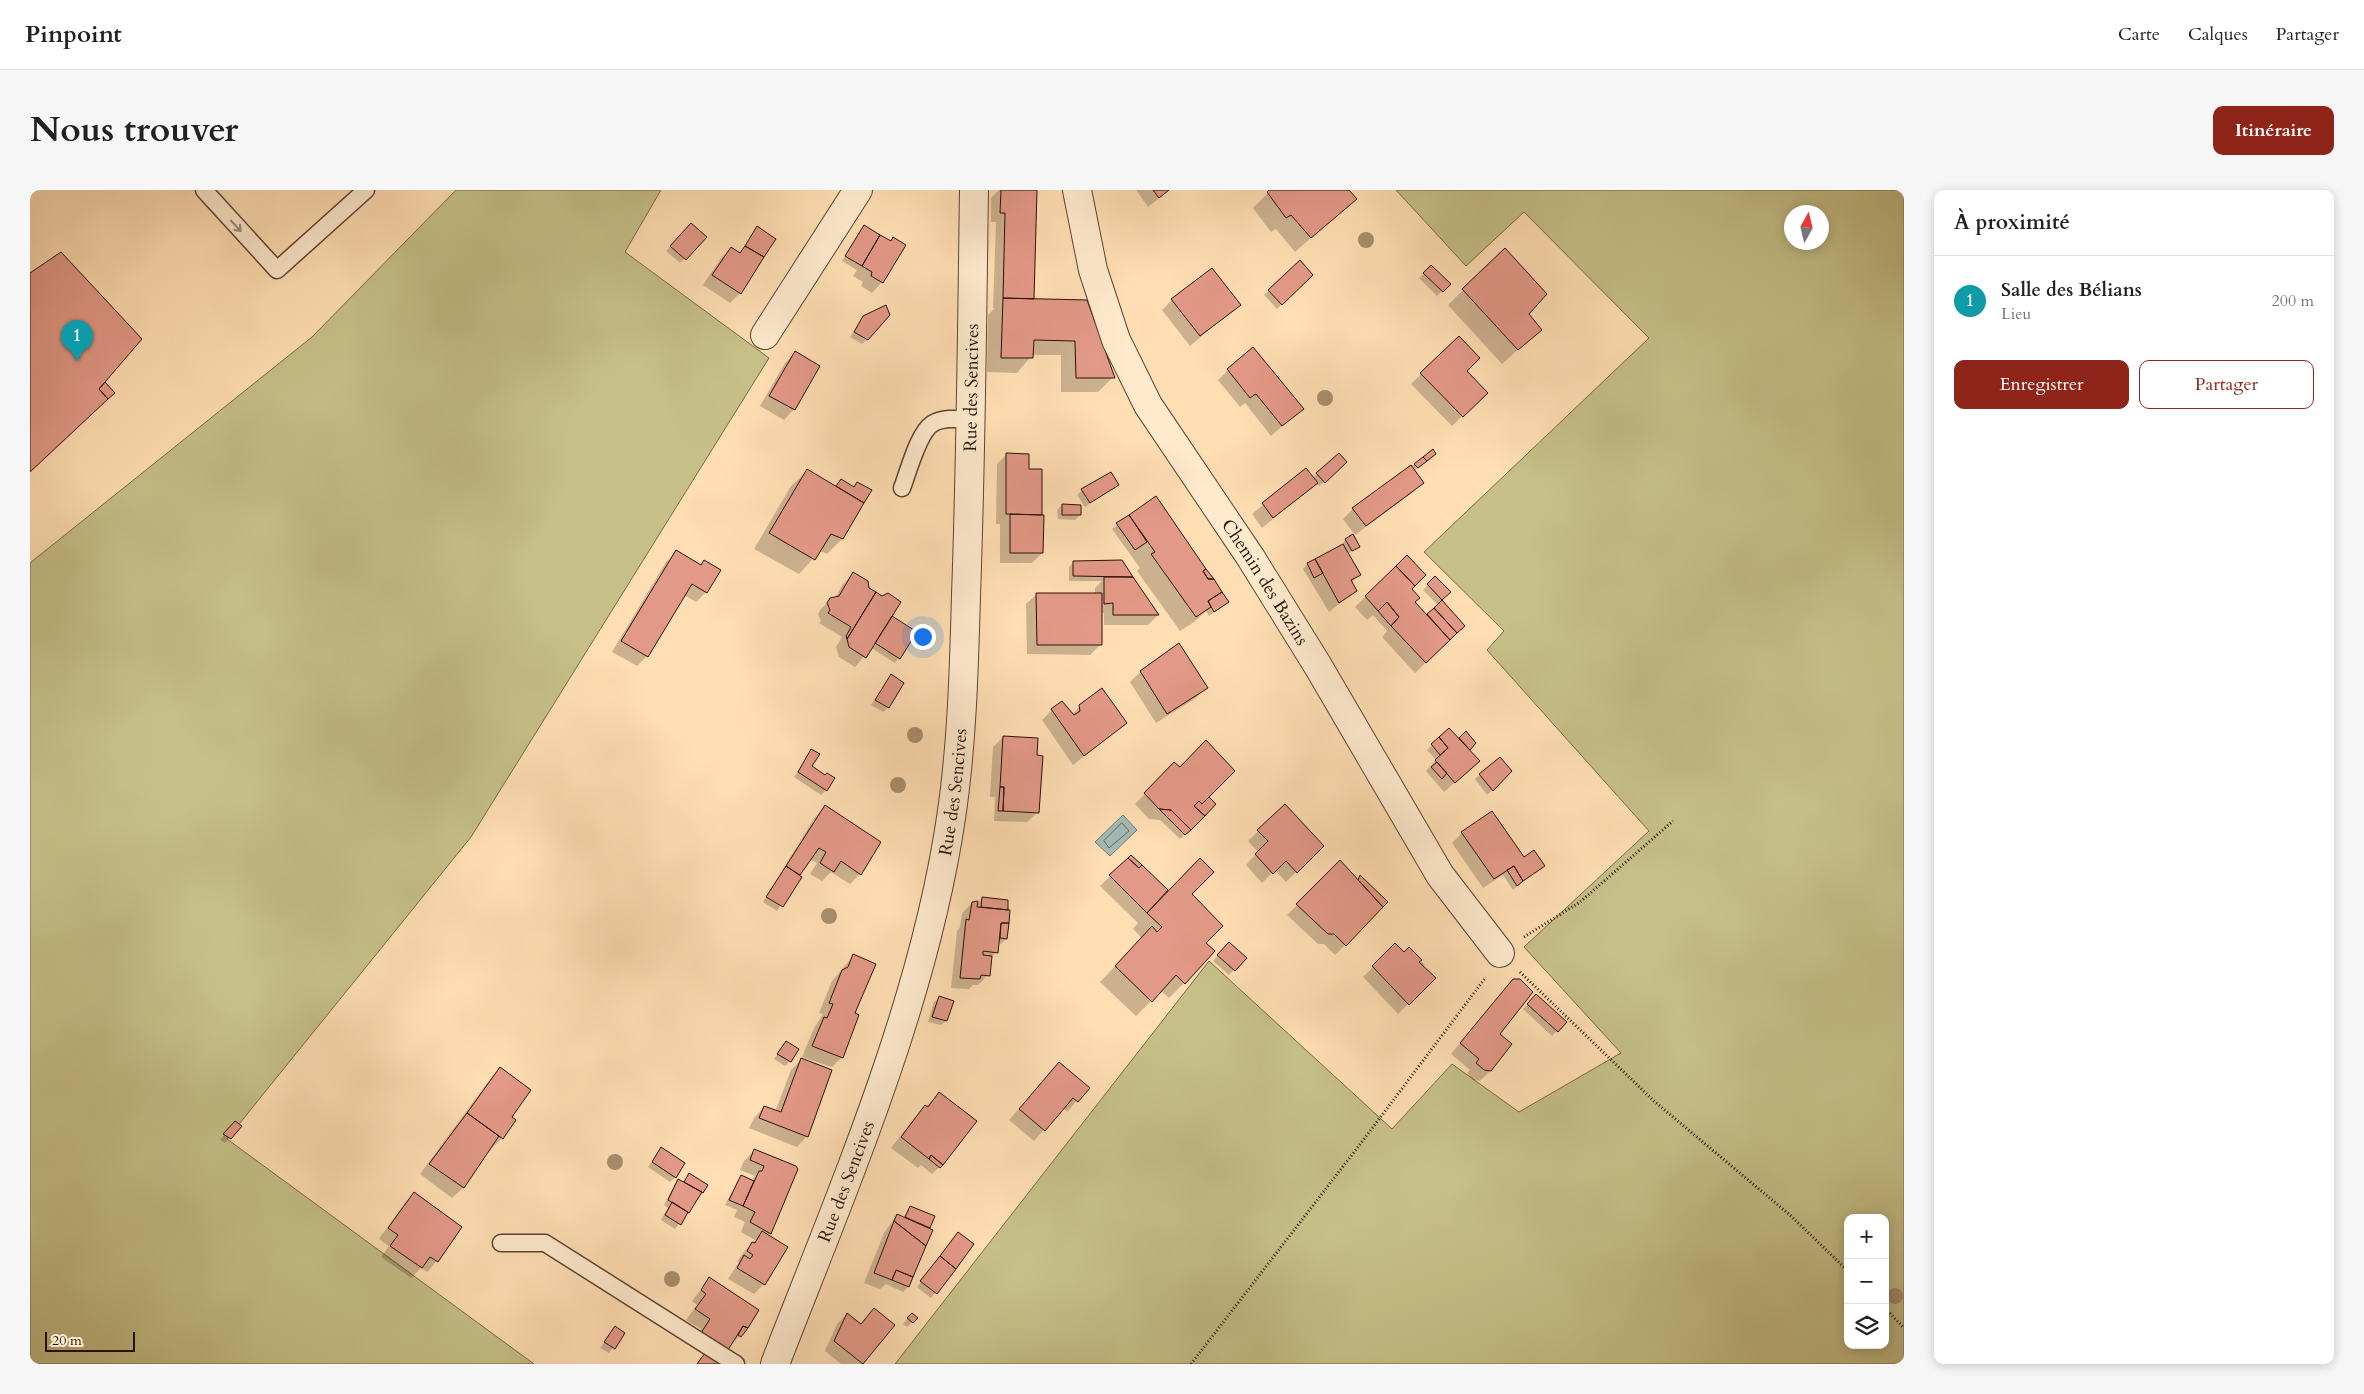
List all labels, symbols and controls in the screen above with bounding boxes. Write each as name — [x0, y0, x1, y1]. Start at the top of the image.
text: Pinpoint — [25, 18, 122, 51]
text: Carte — [2118, 22, 2160, 47]
text: Calques — [2188, 22, 2248, 47]
text: Partager — [2276, 22, 2339, 47]
text: Nous trouver — [30, 106, 238, 154]
button: Itinéraire — [2213, 106, 2334, 155]
north arrow — [1784, 205, 1829, 250]
text: À proximité — [1954, 208, 2070, 237]
one-way arrow — [231, 219, 242, 232]
text: Salle des Bélians — [2001, 277, 2142, 303]
text: 1 — [1966, 290, 1974, 312]
text: 200 m — [2272, 290, 2314, 312]
text: Lieu — [2001, 303, 2031, 325]
pin: 1 — [61, 320, 93, 361]
street label: Rue des Sencives — [958, 323, 985, 452]
button: Enregistrer — [1954, 360, 2129, 409]
button: Partager — [2139, 360, 2314, 409]
street label: Chemin des Bazins — [1215, 514, 1314, 650]
your location — [910, 624, 936, 650]
street label: Rue des Sencives — [933, 728, 973, 858]
street label: Rue des Sencives — [812, 1117, 881, 1246]
map controls — [1844, 1214, 1889, 1349]
button: + — [1844, 1214, 1889, 1259]
button: − — [1844, 1259, 1889, 1304]
button: layers — [1844, 1304, 1889, 1349]
scale bar — [45, 1329, 135, 1352]
text: 20 m — [52, 1331, 82, 1350]

